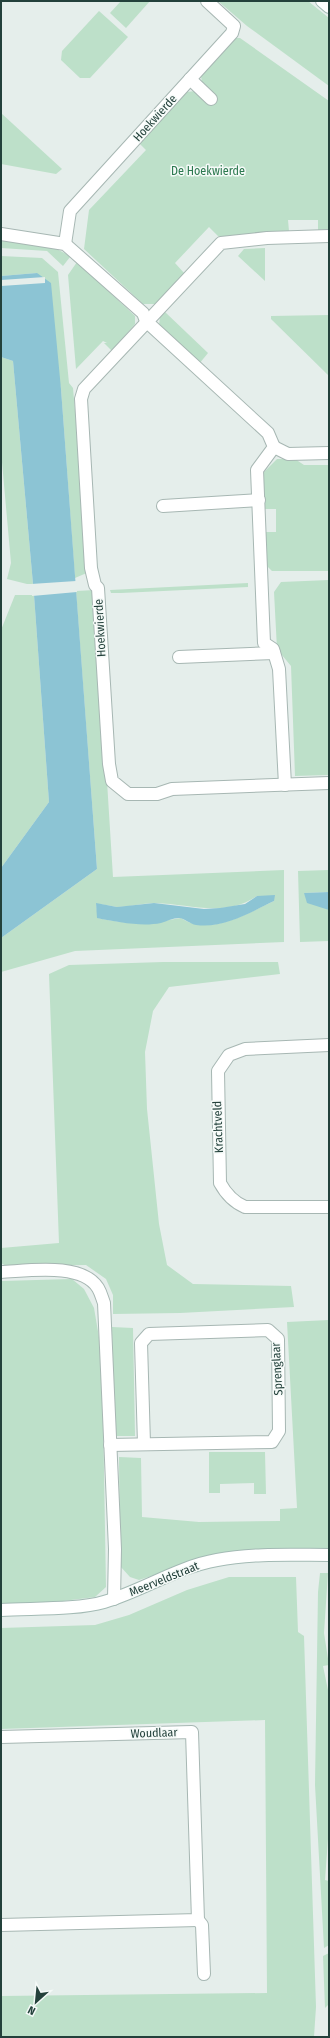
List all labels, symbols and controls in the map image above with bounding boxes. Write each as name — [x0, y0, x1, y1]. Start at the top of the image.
street label: Hoekwierde — [130, 92, 180, 144]
park label: De Hoekwierde — [171, 164, 245, 178]
street label: Hoekwierde — [91, 599, 109, 657]
street label: Krachtveld — [210, 1101, 226, 1153]
street label: Sprenglaar — [269, 1341, 285, 1396]
street label: Meerveldstraat — [127, 1559, 201, 1599]
street label: Woudlaar — [130, 1725, 178, 1741]
north arrow — [16, 1982, 56, 2022]
text: N — [26, 2003, 38, 2018]

